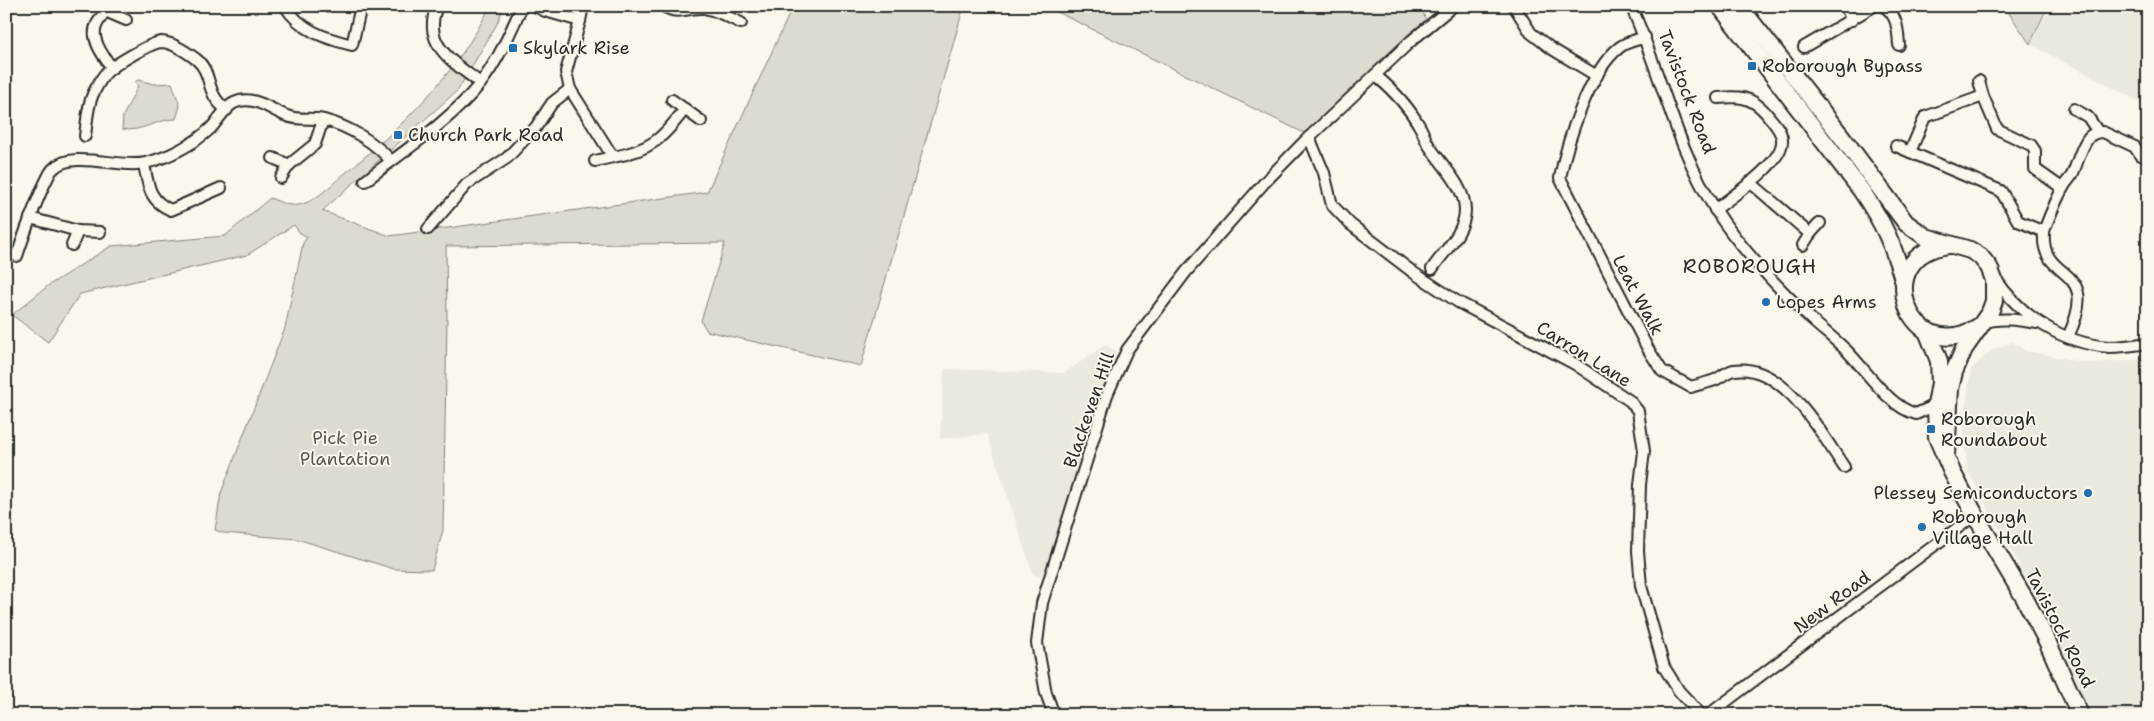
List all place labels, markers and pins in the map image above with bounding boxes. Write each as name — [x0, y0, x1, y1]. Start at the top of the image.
place label: Skylark Rise — [523, 36, 630, 60]
marker: Skylark Rise — [507, 42, 519, 54]
place label: Roborough Bypass — [1762, 54, 1923, 78]
marker: Roborough Bypass — [1746, 60, 1758, 72]
place label: Church Park Road — [408, 123, 564, 147]
marker: Church Park Road — [392, 129, 404, 141]
place label: Lopes Arms — [1776, 290, 1877, 314]
marker: Lopes Arms — [1760, 296, 1772, 308]
place label: Roborough Roundabout — [1941, 407, 2048, 452]
marker: Roborough Roundabout — [1925, 423, 1937, 435]
place label: Plessey Semiconductors — [1874, 481, 2078, 505]
marker: Plessey Semiconductors — [2082, 487, 2094, 499]
place label: Roborough Village Hall — [1932, 505, 2034, 550]
marker: Roborough Village Hall — [1916, 521, 1928, 533]

